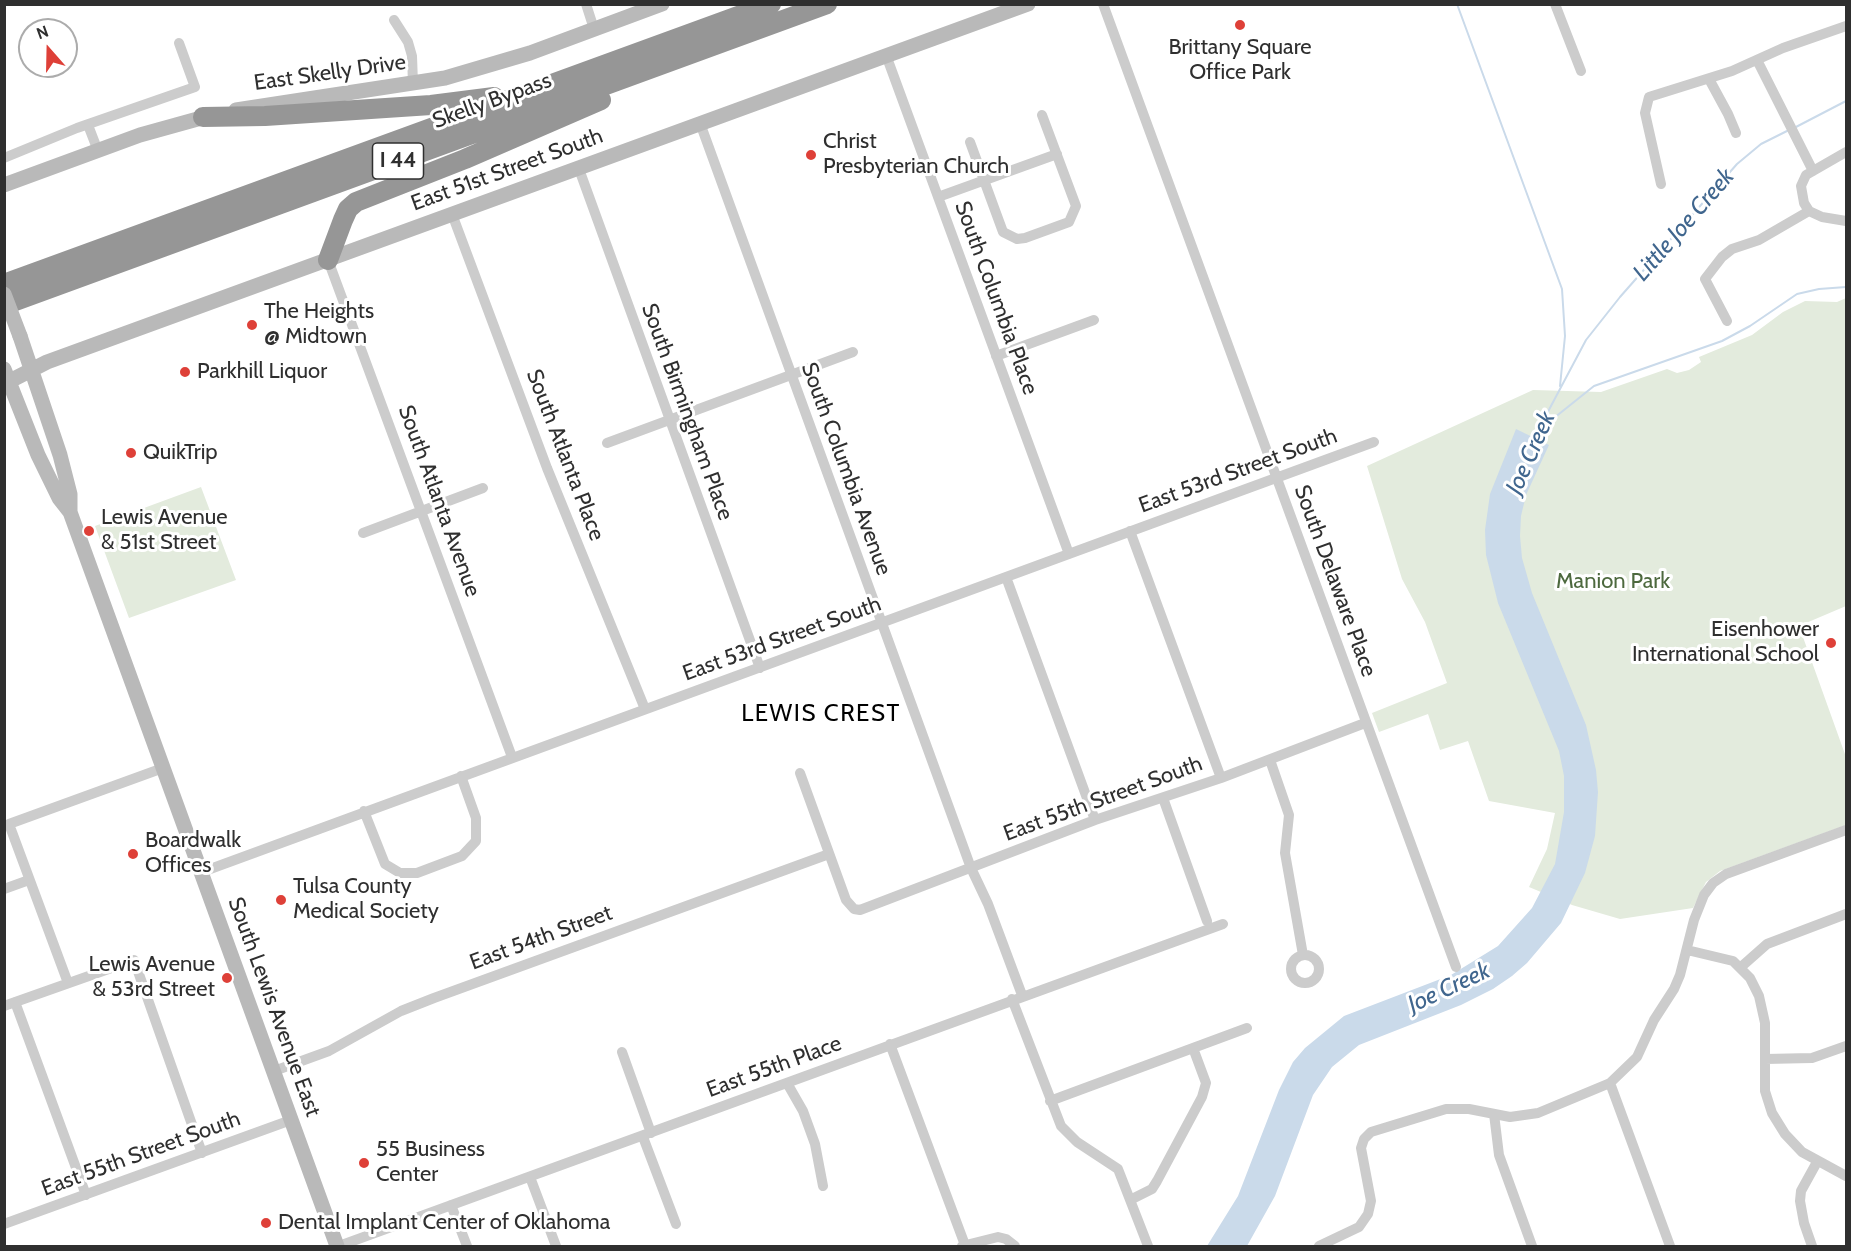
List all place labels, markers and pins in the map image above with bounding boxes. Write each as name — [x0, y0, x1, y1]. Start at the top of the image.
marker: Brittany Square Office Park — [1233, 18, 1247, 32]
place label: Brittany Square Office Park — [1168, 35, 1312, 86]
place label: Christ Presbyterian Church — [823, 129, 1009, 180]
marker: Christ Presbyterian Church — [804, 148, 818, 162]
place label: The Heights @ Midtown — [264, 299, 374, 350]
marker: The Heights @ Midtown — [245, 318, 259, 332]
place label: Parkhill Liquor — [197, 359, 327, 385]
marker: Parkhill Liquor — [178, 365, 192, 379]
place label: QuikTrip — [143, 440, 218, 466]
marker: QuikTrip — [124, 446, 138, 460]
place label: Lewis Avenue & 51st Street — [101, 505, 227, 556]
marker: Lewis Avenue & 51st Street — [82, 524, 96, 538]
place label: Eisenhower International School — [1632, 617, 1819, 668]
marker: Eisenhower International School — [1824, 636, 1838, 650]
place label: Boardwalk Offices — [145, 828, 241, 879]
marker: Boardwalk Offices — [126, 847, 140, 861]
place label: Tulsa County Medical Society — [293, 874, 439, 926]
marker: Tulsa County Medical Society — [274, 893, 288, 907]
place label: Lewis Avenue & 53rd Street — [89, 952, 215, 1004]
marker: Lewis Avenue & 53rd Street — [220, 971, 234, 985]
place label: 55 Business Center — [376, 1137, 485, 1188]
marker: 55 Business Center — [357, 1156, 371, 1170]
place label: Dental Implant Center of Oklahoma — [278, 1210, 610, 1236]
marker: Dental Implant Center of Oklahoma — [259, 1216, 273, 1230]

